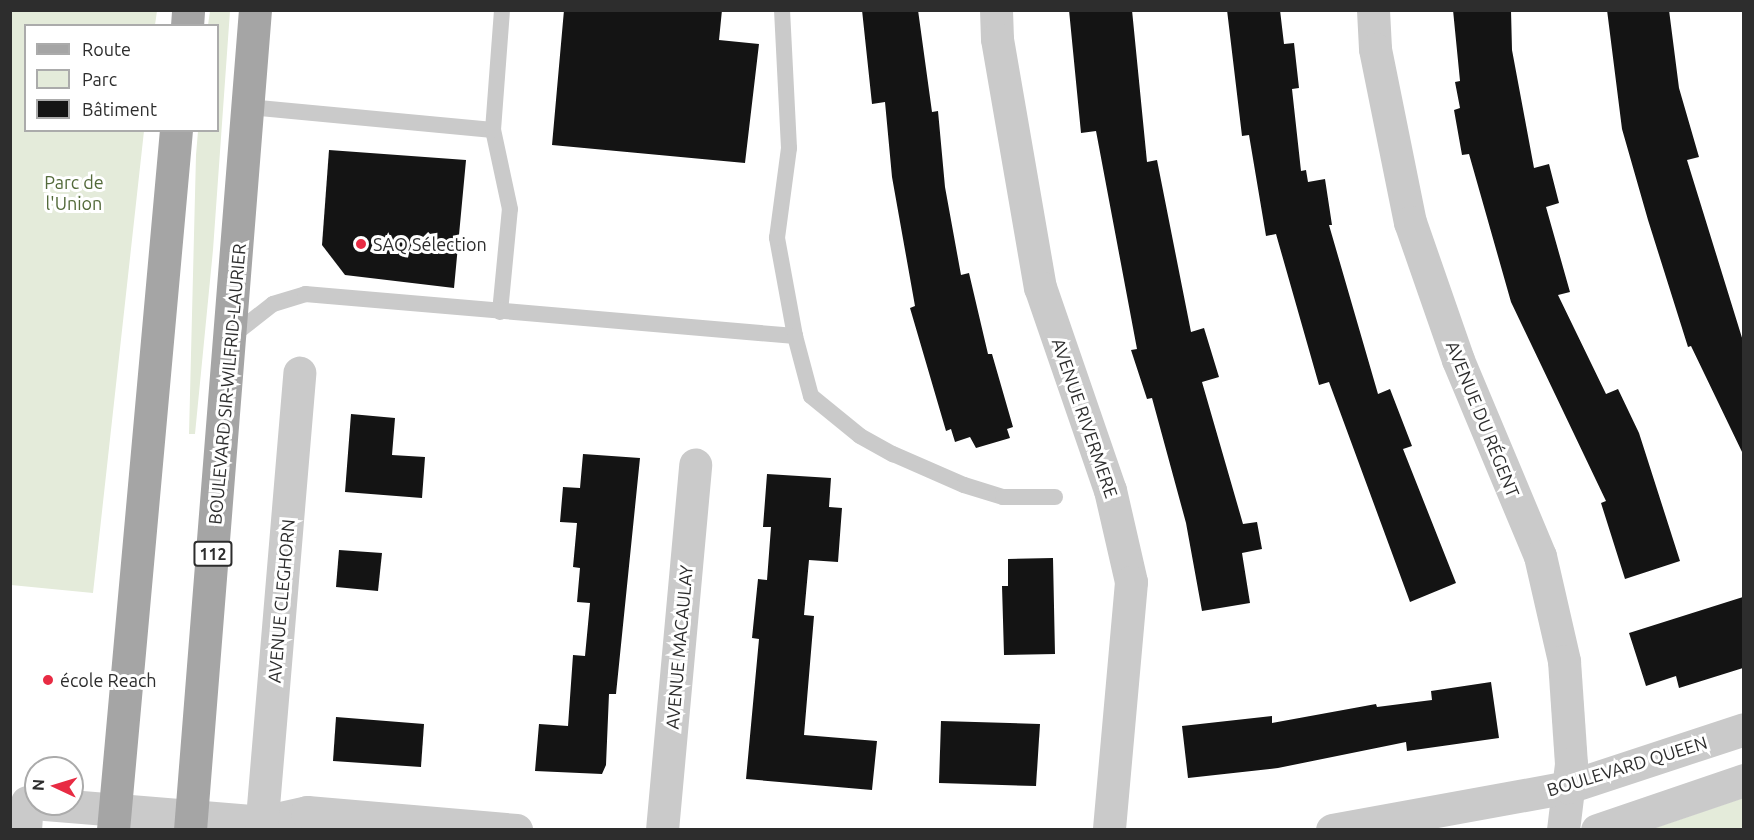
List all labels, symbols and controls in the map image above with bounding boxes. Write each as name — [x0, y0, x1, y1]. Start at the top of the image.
legend — [24, 24, 219, 132]
text: Route — [82, 39, 131, 59]
text: Parc — [82, 69, 117, 89]
text: Bâtiment — [82, 99, 157, 119]
park label: Parc de l'Union — [44, 172, 104, 214]
place label: SAQ Sélection — [373, 233, 487, 255]
marker: SAQ Sélection — [354, 237, 368, 251]
street label: BOULEVARD SIR-WILFRID-LAURIER — [204, 243, 250, 525]
street label: AVENUE RIVERMERE — [1048, 335, 1122, 501]
street label: AVENUE DU RÉGENT — [1442, 338, 1524, 500]
street label: AVENUE CLEGHORN — [263, 518, 299, 684]
road number: 112 — [192, 541, 234, 567]
street label: AVENUE MACAULAY — [661, 564, 697, 730]
place label: école Reach — [60, 669, 157, 691]
marker: école Reach — [41, 673, 55, 687]
street label: BOULEVARD QUEEN — [1544, 731, 1710, 801]
north arrow — [24, 756, 84, 816]
text: N — [29, 778, 47, 791]

